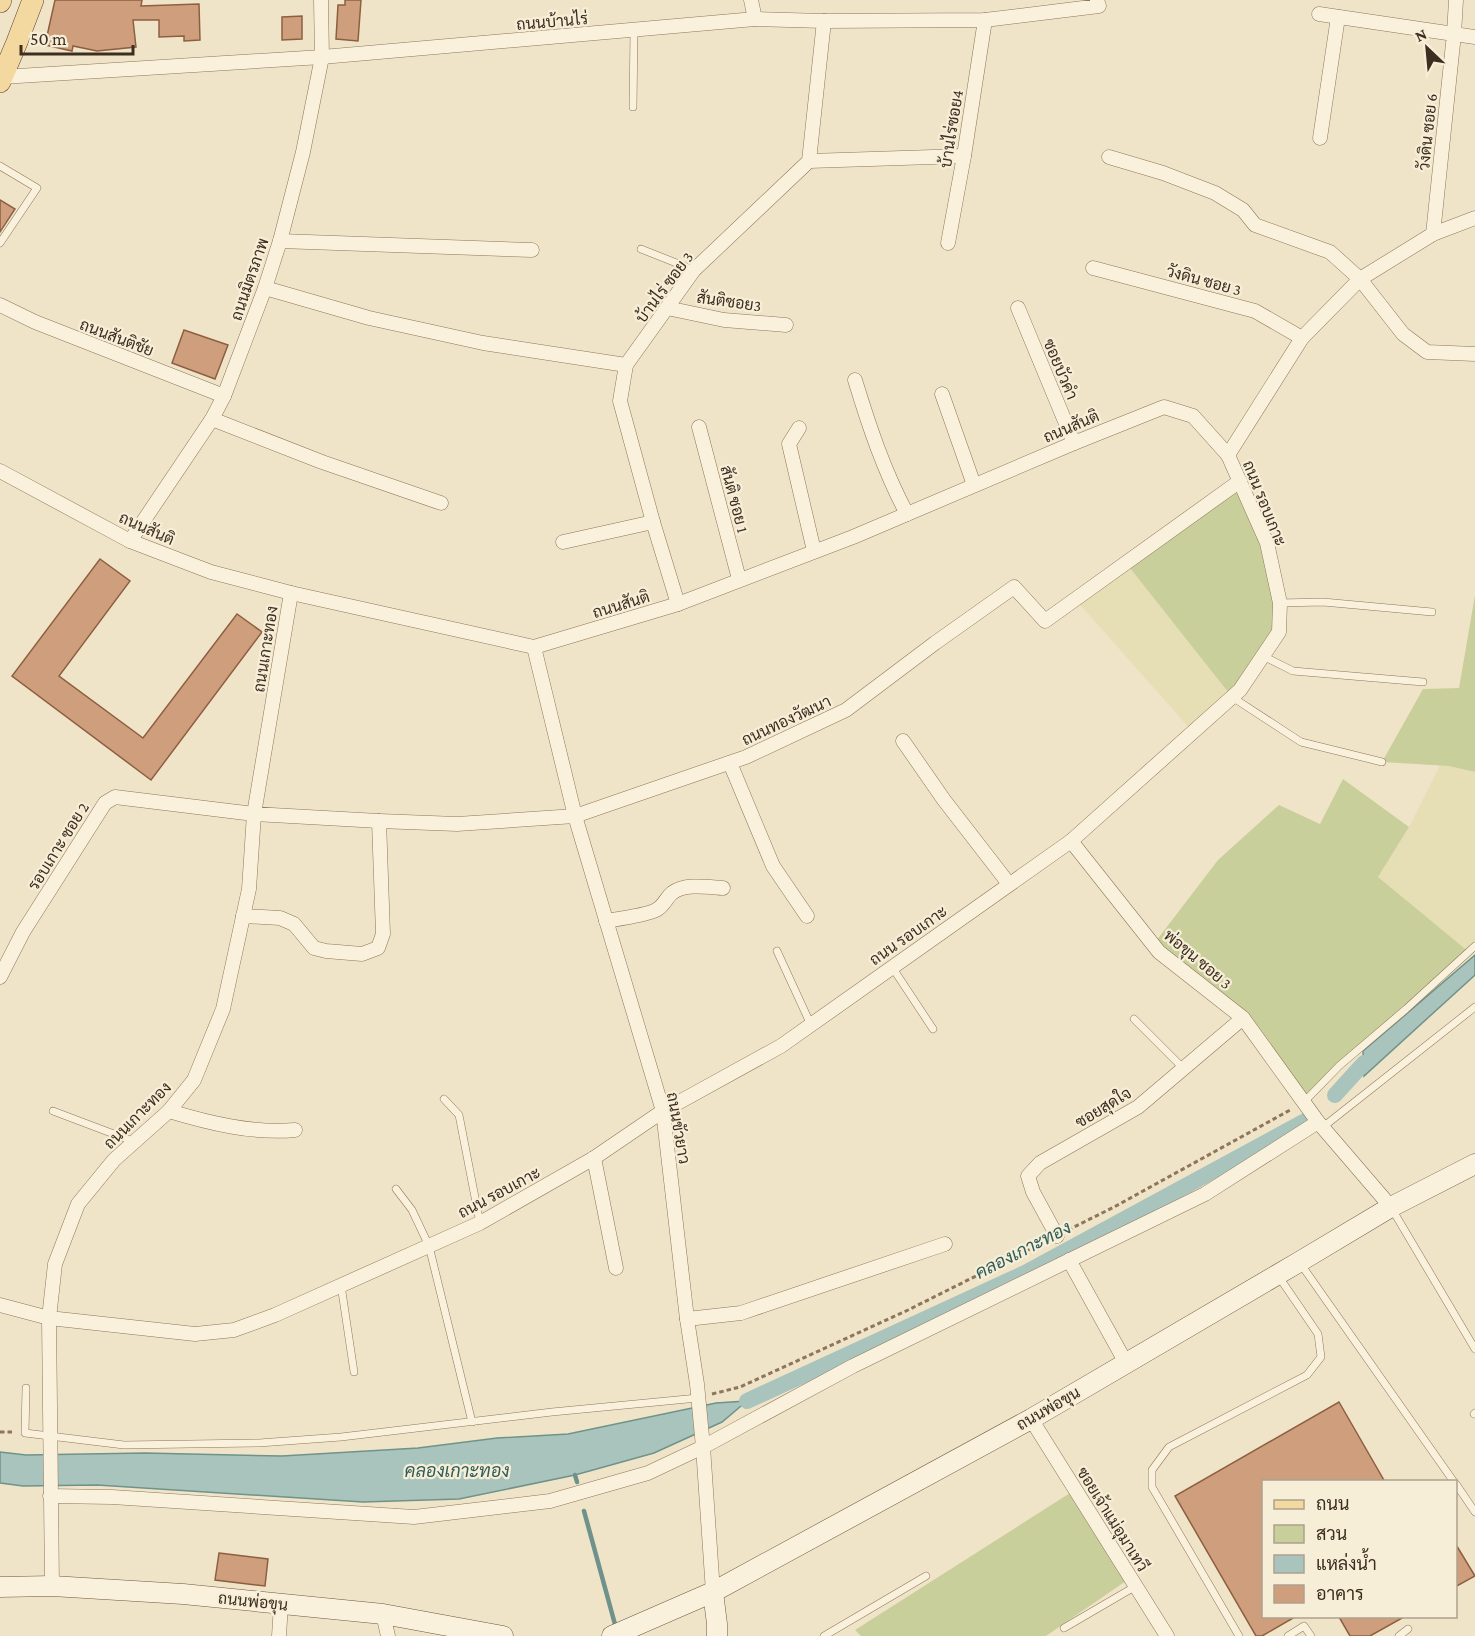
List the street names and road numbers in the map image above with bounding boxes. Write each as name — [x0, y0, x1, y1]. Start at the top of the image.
street label: ถนนบ้านไร่ — [515, 7, 589, 33]
street label: บ้านไร่ซอย4 — [934, 88, 966, 169]
street label: วังดิน ซอย 6 — [1413, 92, 1440, 172]
street label: ถนนมิตรภาพ — [226, 235, 272, 323]
street label: บ้านไร่ ซอย 3 — [630, 247, 697, 326]
street label: วังดิน ซอย 3 — [1164, 260, 1244, 299]
street label: สันติซอย3 — [695, 287, 763, 314]
street label: ถนนสันติชัย — [77, 314, 157, 359]
street label: ซอยบัวคำ — [1040, 335, 1083, 402]
street label: ถนนสันติ — [1040, 405, 1102, 446]
street label: ถนน รอบเกาะ — [1240, 458, 1289, 548]
street label: สันติ ซอย 1 — [717, 463, 754, 535]
street label: ถนนสันติ — [116, 507, 178, 548]
street label: ถนนสันติ — [590, 586, 652, 621]
street label: ถนนเกาะทอง — [250, 605, 281, 694]
street label: ถนนทองวัฒนา — [738, 691, 833, 749]
street label: รอบเกาะ ซอย 2 — [25, 799, 92, 893]
street label: ถนน รอบเกาะ — [866, 902, 950, 968]
street label: พ่อขุน ซอย 3 — [1159, 925, 1236, 995]
street label: ถนนเกาะทอง — [100, 1078, 174, 1152]
street label: ซอยสุดใจ — [1071, 1082, 1136, 1133]
street label: ถนนขัวยาว — [664, 1091, 695, 1165]
street label: ถนน รอบเกาะ — [455, 1164, 543, 1221]
street label: ถนนพ่อขุน — [1013, 1382, 1084, 1436]
street label: ซอยเจ้าแม่อุมาเทวี — [1071, 1462, 1154, 1576]
street label: ถนนพ่อขุน — [217, 1587, 289, 1617]

